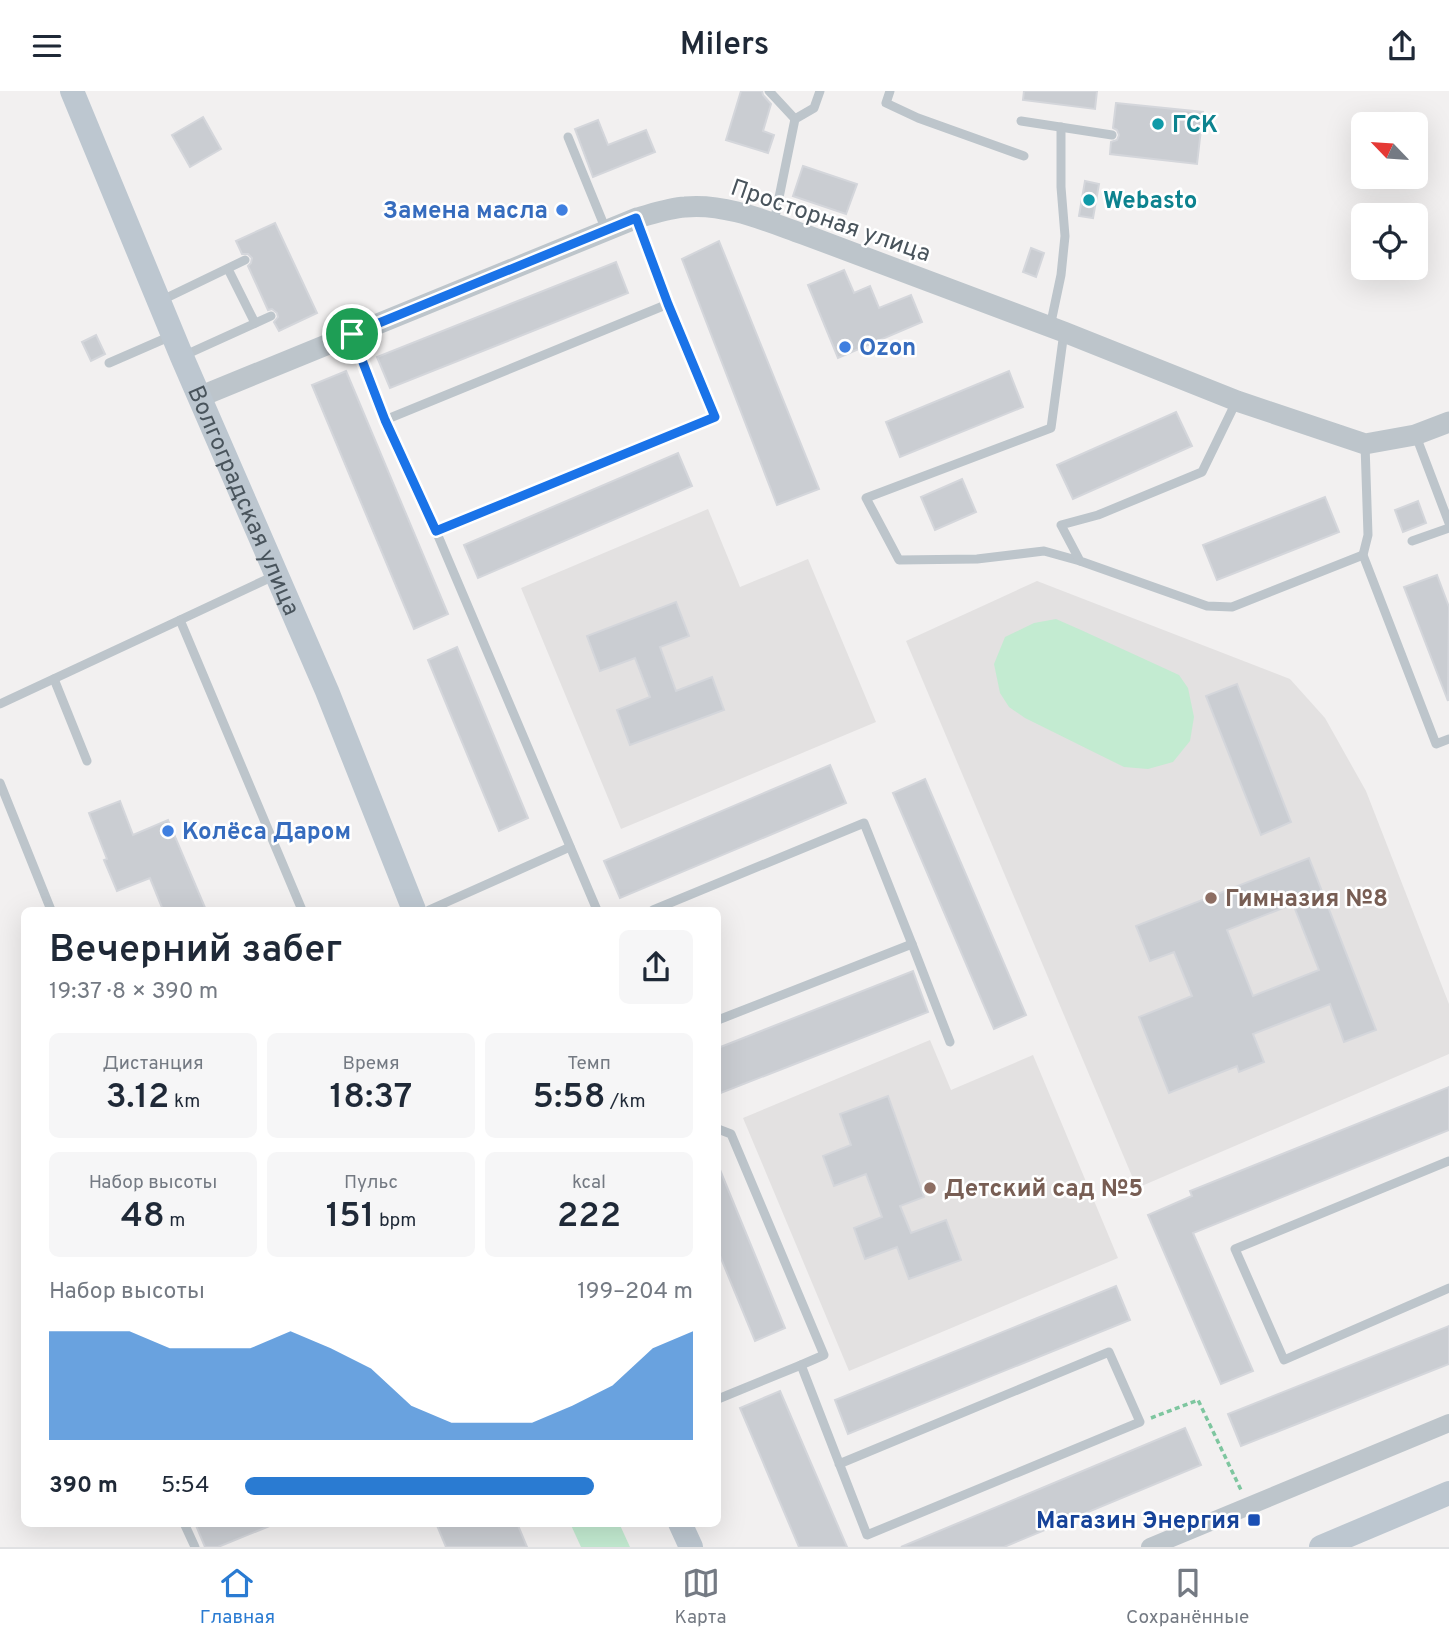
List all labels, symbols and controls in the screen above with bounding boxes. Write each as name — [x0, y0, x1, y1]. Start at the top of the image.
text: Milers — [680, 26, 769, 66]
icon: menu — [28, 27, 66, 65]
icon: share — [1383, 27, 1421, 65]
place label: ГСК — [1172, 111, 1218, 141]
north arrow — [1351, 112, 1428, 189]
map controls — [1351, 112, 1428, 280]
marker: ГСК — [1150, 116, 1166, 132]
street label: Просторная улица — [726, 174, 934, 270]
place label: Webasto — [1103, 187, 1197, 217]
marker: Webasto — [1081, 192, 1097, 208]
place label: Замена масла — [383, 197, 548, 227]
marker: Замена масла — [554, 202, 570, 218]
button: locate — [1351, 203, 1428, 280]
pin — [322, 304, 382, 364]
icon: arrive — [333, 315, 371, 353]
place label: Ozon — [859, 334, 916, 364]
marker: Ozon — [837, 339, 853, 355]
street label: Волгоградская улица — [179, 382, 305, 621]
place label: Колёса Даром — [182, 818, 351, 848]
marker: Колёса Даром — [160, 823, 176, 839]
place label: Гимназия №8 — [1225, 885, 1388, 915]
marker: Гимназия №8 — [1203, 890, 1219, 906]
text: Вечерний забег — [49, 927, 342, 976]
button: share — [619, 930, 693, 1004]
text: 19:37 · 8 × 390 m — [49, 978, 218, 1007]
text: Дистанция — [102, 1052, 204, 1076]
text: Время — [342, 1052, 400, 1076]
text: Темп — [567, 1052, 611, 1076]
text: 3.12 — [106, 1076, 170, 1120]
text: 18:37 — [330, 1076, 412, 1120]
text: 5:58 — [533, 1076, 606, 1120]
text: km — [170, 1090, 200, 1114]
text: /km — [606, 1090, 646, 1114]
text: Набор высоты — [89, 1171, 217, 1195]
text: Пульс — [344, 1171, 398, 1195]
text: kcal — [572, 1171, 606, 1195]
place label: Детский сад №5 — [944, 1175, 1143, 1205]
marker: Детский сад №5 — [922, 1180, 938, 1196]
text: 48 — [121, 1195, 165, 1239]
text: 151 — [326, 1195, 375, 1239]
text: 222 — [557, 1195, 621, 1239]
text: m — [165, 1209, 185, 1233]
text: bpm — [375, 1209, 416, 1233]
text: Набор высоты — [49, 1278, 205, 1307]
text: 199–204 m — [577, 1278, 693, 1307]
text: 390 m — [49, 1472, 118, 1501]
text: 5:54 — [161, 1472, 209, 1501]
place label: Магазин Энергия — [1036, 1507, 1240, 1537]
marker: Магазин Энергия — [1246, 1512, 1262, 1528]
tab: Главная — [200, 1564, 275, 1630]
tab: Карта — [675, 1564, 727, 1630]
tab: Сохранённые — [1126, 1564, 1249, 1630]

